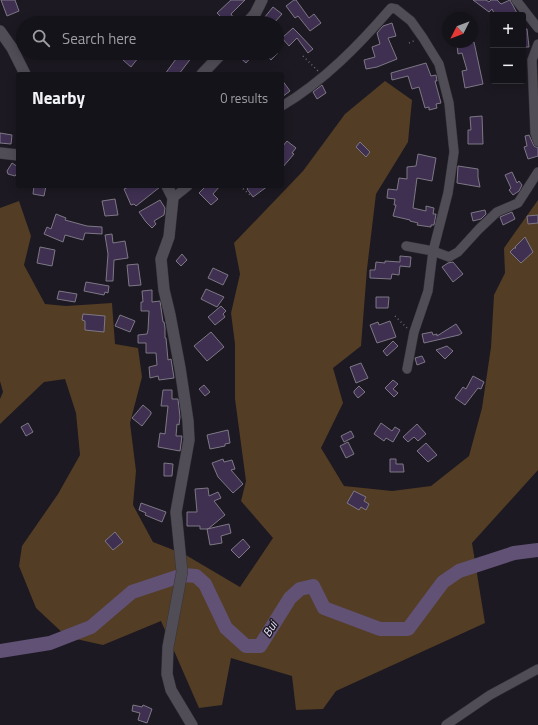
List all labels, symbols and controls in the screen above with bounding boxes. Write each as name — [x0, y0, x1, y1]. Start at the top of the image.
north arrow — [442, 12, 478, 48]
map controls — [490, 12, 526, 84]
button: + — [490, 12, 526, 48]
search box — [16, 16, 284, 60]
icon: search — [30, 27, 52, 49]
text: Search here — [62, 27, 136, 50]
button: − — [490, 48, 526, 84]
text: Nearby — [32, 85, 85, 111]
text: 0 results — [220, 88, 268, 108]
water label: Bui — [257, 616, 283, 640]

